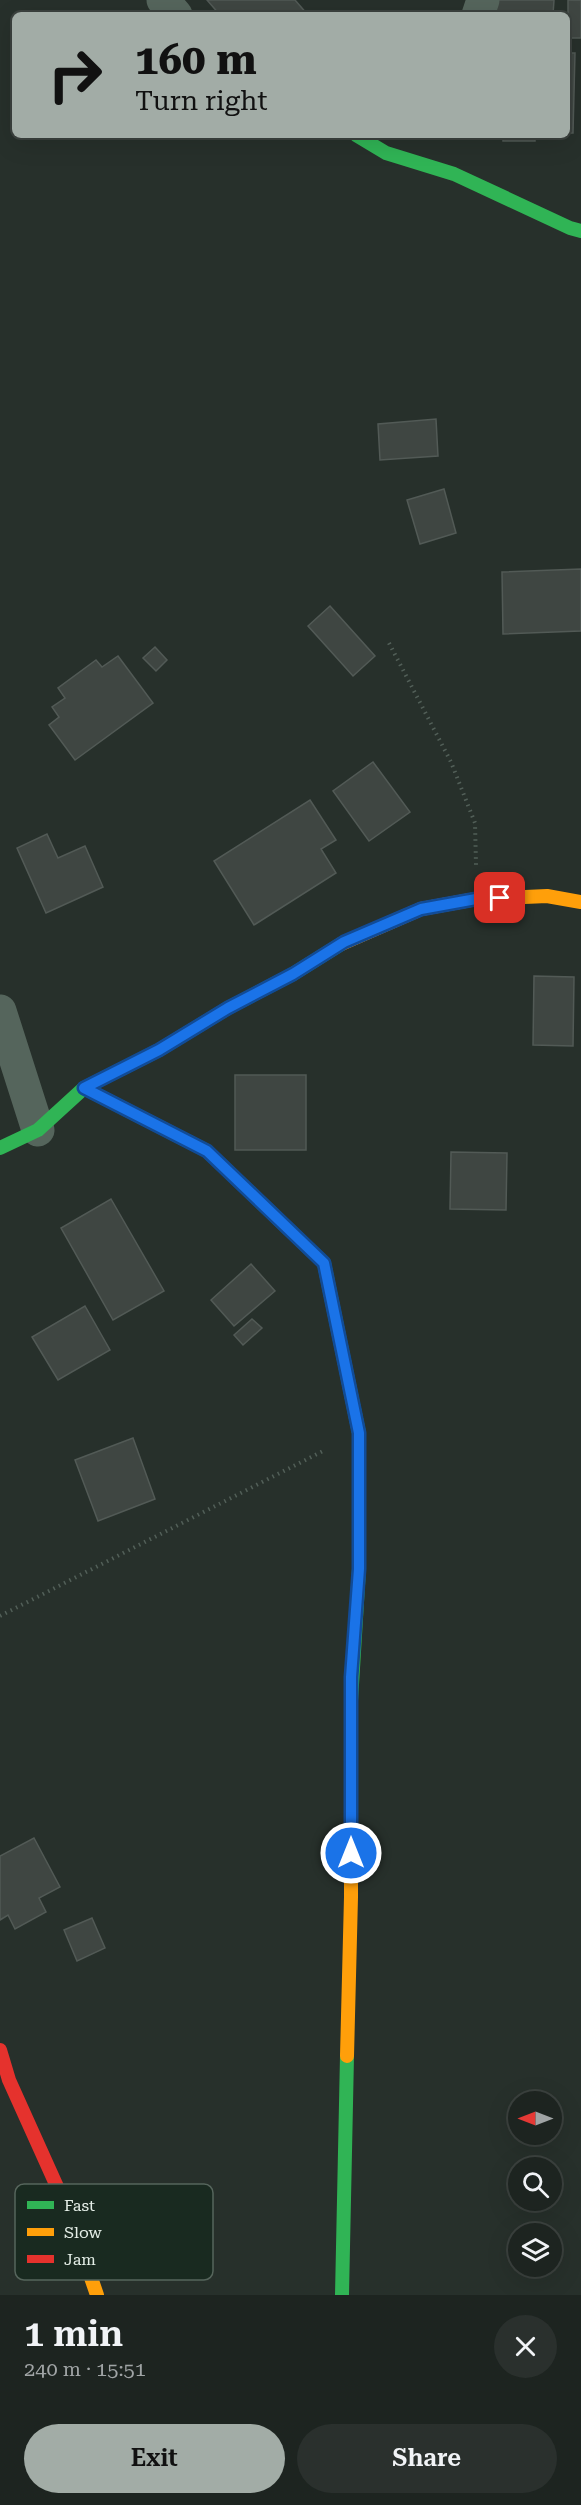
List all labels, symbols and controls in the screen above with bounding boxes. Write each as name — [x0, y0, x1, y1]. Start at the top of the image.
text: 160 m — [135, 35, 257, 84]
icon: right — [36, 36, 114, 114]
text: Turn right — [135, 85, 268, 117]
pin — [474, 872, 525, 923]
icon: arrive — [483, 881, 516, 914]
position arrow — [319, 1821, 383, 1885]
north arrow — [508, 2091, 562, 2145]
map controls — [508, 2091, 562, 2277]
button: search — [508, 2157, 562, 2211]
legend — [15, 2184, 213, 2280]
text: Fast — [64, 2196, 95, 2215]
text: Slow — [64, 2223, 102, 2242]
button: layers — [508, 2223, 562, 2277]
text: Jam — [64, 2250, 96, 2269]
text: 1 min — [24, 2313, 123, 2355]
button: close — [494, 2315, 557, 2378]
text: 240 m · 15:51 — [24, 2357, 146, 2381]
button: Exit — [24, 2424, 285, 2493]
button: Share — [297, 2424, 557, 2493]

